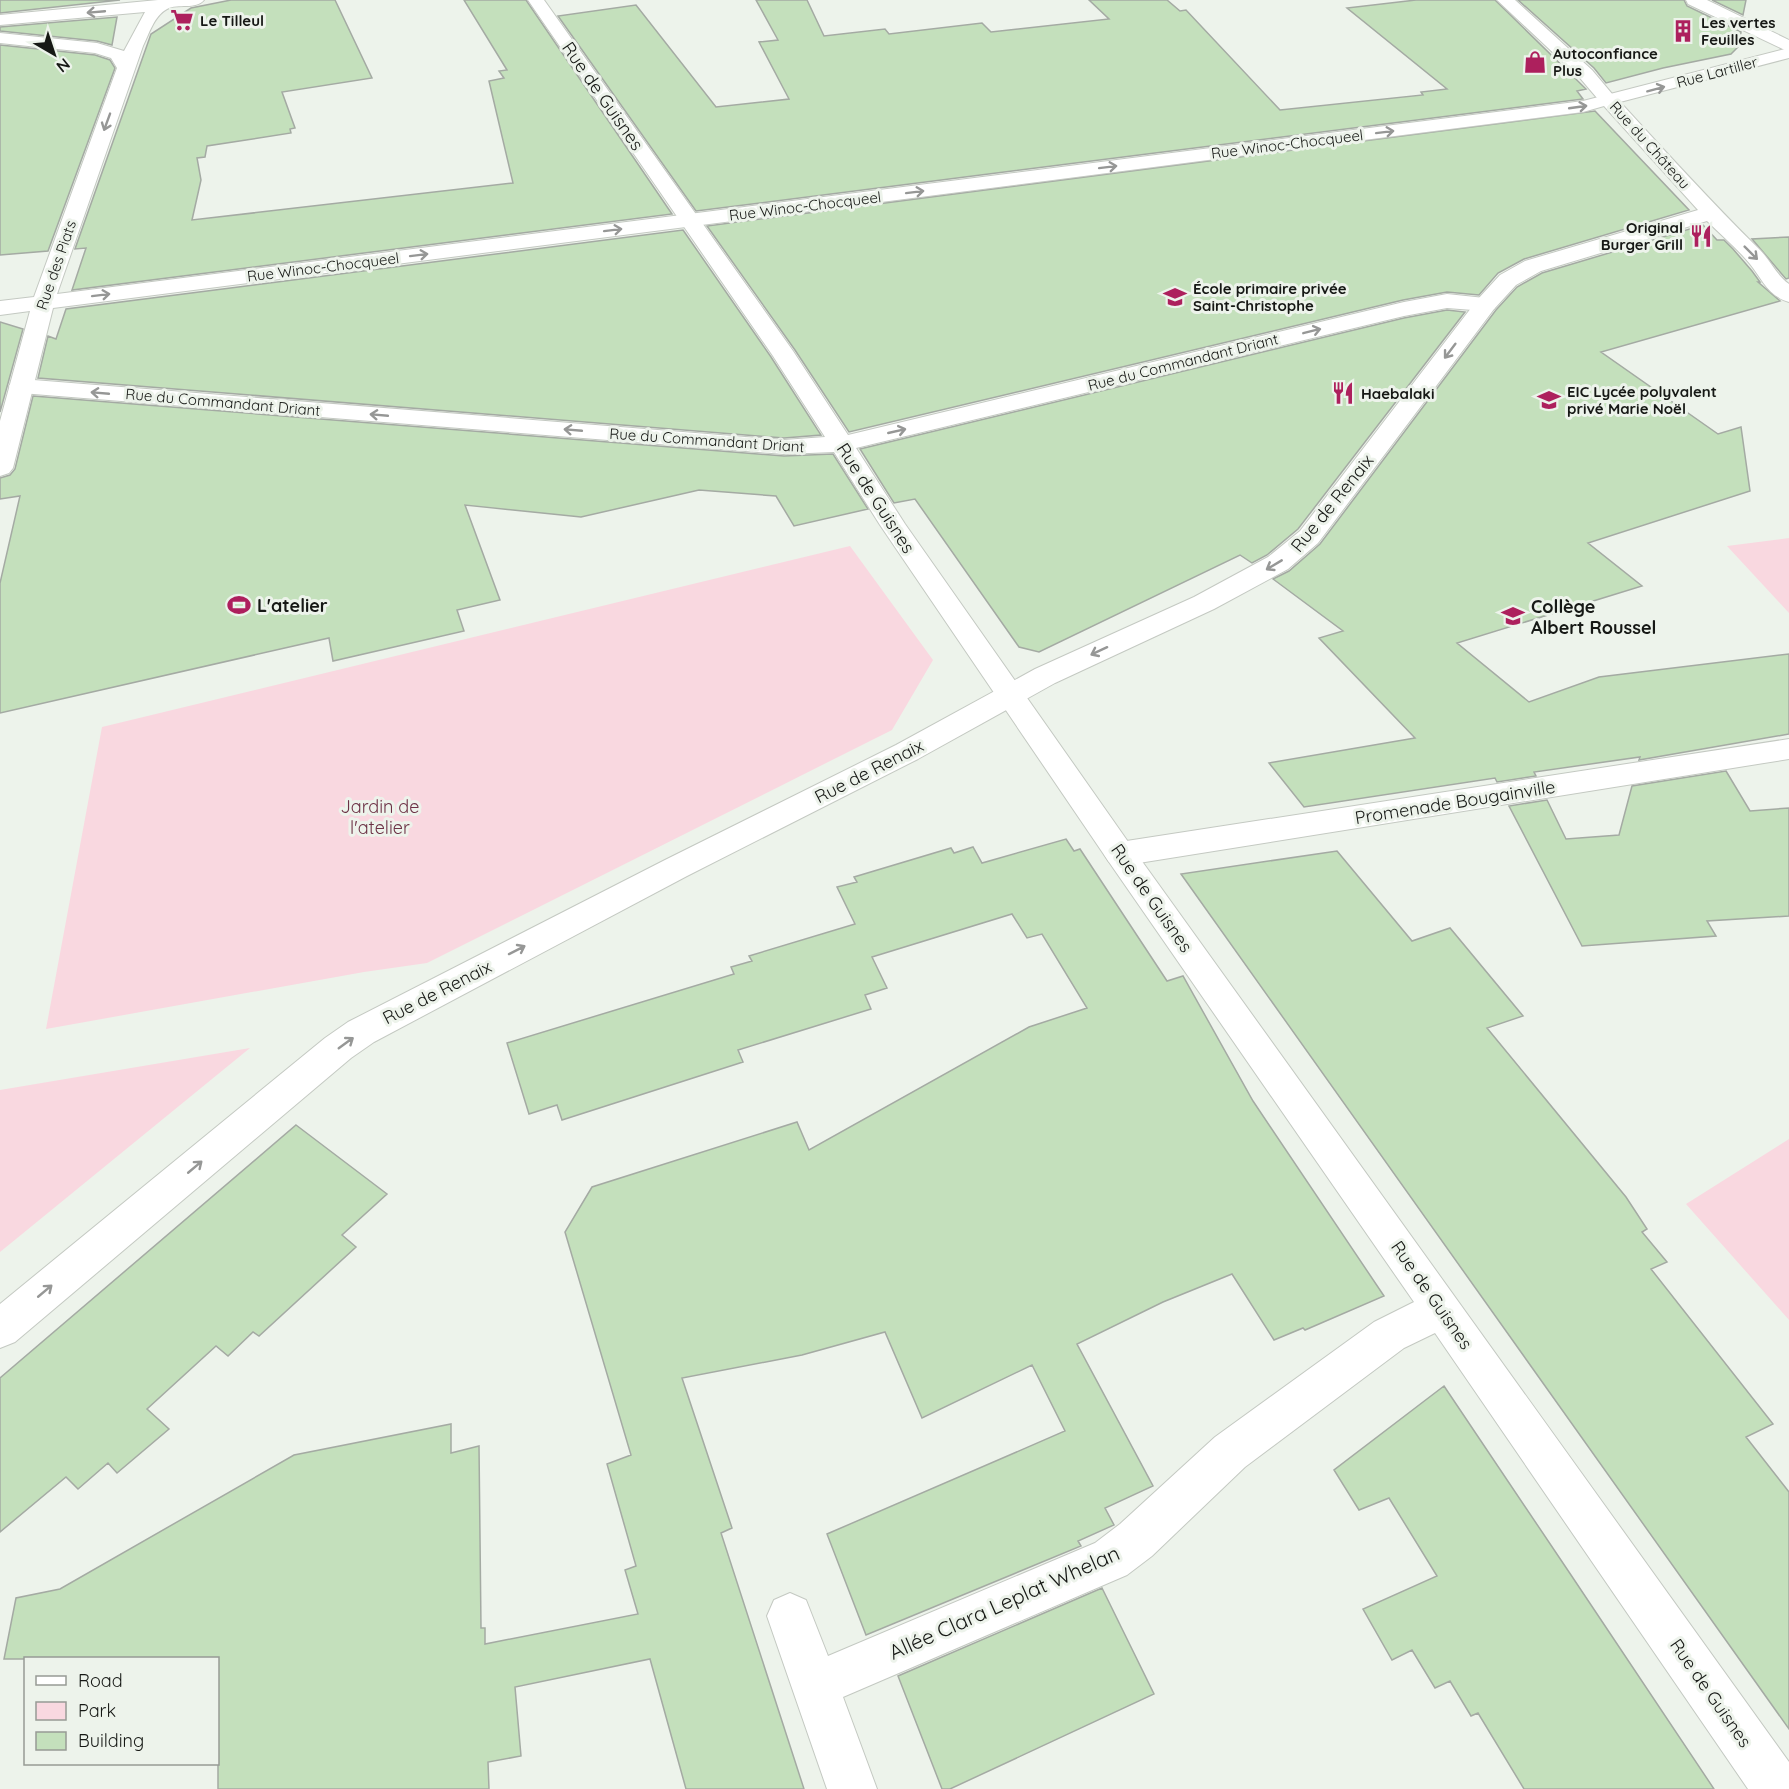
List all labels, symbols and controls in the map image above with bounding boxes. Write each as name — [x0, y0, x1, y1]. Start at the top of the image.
one-way arrow — [87, 7, 107, 18]
supermarket icon: Le Tilleul — [169, 7, 195, 33]
place label: Le Tilleul — [200, 11, 264, 30]
place label: Les vertes Feuilles — [1701, 13, 1776, 49]
building icon: Les vertes Feuilles — [1670, 18, 1696, 44]
north arrow — [24, 24, 84, 84]
street label: Rue de Guisnes — [557, 37, 649, 155]
place label: Autoconfiance Plus — [1553, 44, 1658, 80]
shop icon: Autoconfiance Plus — [1522, 49, 1548, 75]
street label: Rue Lartiller — [1674, 52, 1760, 92]
text: N — [53, 54, 74, 77]
one-way arrow — [1646, 82, 1665, 94]
street label: Rue du Château — [1606, 97, 1694, 193]
one-way arrow — [1568, 101, 1588, 112]
one-way arrow — [100, 112, 111, 131]
street label: Rue Winoc-Chocqueel — [1210, 125, 1364, 163]
one-way arrow — [1374, 126, 1394, 137]
one-way arrow — [1098, 162, 1118, 173]
one-way arrow — [904, 186, 924, 197]
street label: Rue Winoc-Chocqueel — [728, 187, 882, 225]
street label: Rue des Piats — [32, 218, 80, 312]
place label: Original Burger Grill — [1601, 218, 1683, 254]
restaurant icon: Original Burger Grill — [1688, 223, 1714, 249]
one-way arrow — [602, 225, 622, 236]
one-way arrow — [1744, 246, 1759, 260]
street label: Rue Winoc-Chocqueel — [246, 248, 400, 286]
one-way arrow — [409, 249, 429, 260]
place label: École primaire privée Saint-Christophe — [1193, 279, 1347, 315]
school or university icon: École primaire privée Saint-Christophe — [1162, 284, 1188, 310]
one-way arrow — [90, 290, 110, 301]
one-way arrow — [1301, 325, 1321, 336]
street label: Rue du Commandant Driant — [1086, 329, 1280, 395]
one-way arrow — [1444, 342, 1457, 358]
restaurant icon: Haebalaki — [1330, 380, 1356, 406]
place label: EIC Lycée polyvalent privé Marie Noël — [1567, 382, 1717, 418]
street label: Rue du Commandant Driant — [125, 384, 321, 420]
place label: Haebalaki — [1361, 384, 1434, 403]
one-way arrow — [91, 387, 111, 398]
school or university icon: EIC Lycée polyvalent privé Marie Noël — [1536, 387, 1562, 413]
one-way arrow — [369, 409, 389, 420]
street label: Rue du Commandant Driant — [609, 424, 805, 456]
one-way arrow — [888, 424, 907, 436]
one-way arrow — [564, 425, 583, 436]
street label: Rue de Guisnes — [832, 438, 920, 558]
street label: Rue de Renaix — [1286, 449, 1379, 557]
one-way arrow — [1266, 560, 1283, 572]
sports icon: L'atelier — [226, 592, 252, 618]
place label: L'atelier — [257, 594, 328, 617]
place label: Collège Albert Roussel — [1531, 595, 1656, 639]
school or university icon: Collège Albert Roussel — [1500, 603, 1526, 629]
one-way arrow — [1090, 646, 1108, 658]
street label: Rue de Renaix — [811, 734, 928, 808]
street label: Promenade Bougainville — [1353, 775, 1557, 829]
park label: Jardin de l'atelier — [341, 795, 419, 839]
street label: Rue de Guisnes — [1106, 839, 1198, 957]
one-way arrow — [508, 944, 525, 956]
street label: Rue de Renaix — [379, 955, 496, 1029]
one-way arrow — [337, 1037, 353, 1049]
one-way arrow — [187, 1160, 202, 1174]
street label: Rue de Guisnes — [1386, 1236, 1478, 1354]
one-way arrow — [37, 1285, 53, 1298]
street label: Allée Clara Leplat Whelan — [885, 1539, 1123, 1665]
street label: Rue de Guisnes — [1665, 1634, 1757, 1752]
legend — [24, 1657, 219, 1765]
text: Road — [78, 1669, 123, 1692]
text: Park — [78, 1699, 116, 1722]
text: Building — [78, 1729, 144, 1752]

